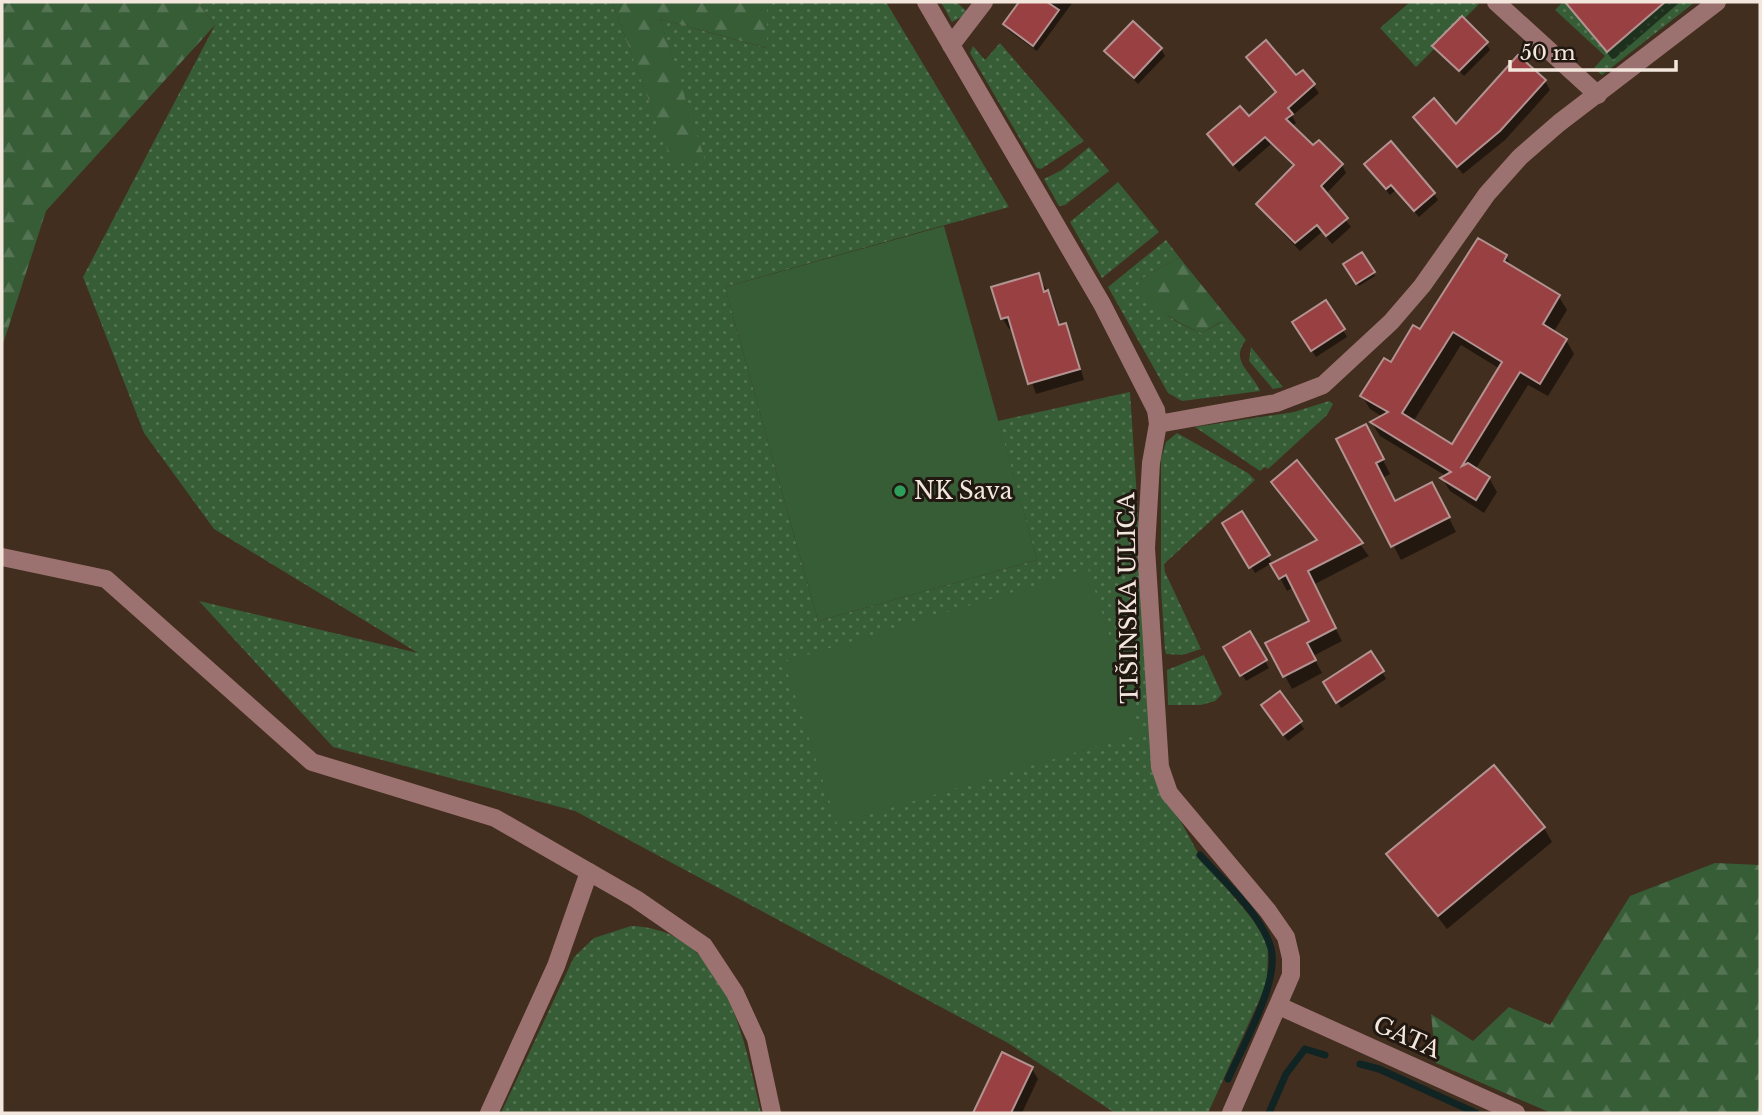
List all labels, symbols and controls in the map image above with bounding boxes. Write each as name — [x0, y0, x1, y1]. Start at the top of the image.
scale bar — [1510, 28, 1676, 72]
text: 50 m — [1520, 40, 1576, 66]
place label: NK Sava — [914, 477, 1013, 505]
marker: NK Sava — [892, 483, 908, 499]
street label: TIŠINSKA ULICA — [1110, 491, 1144, 704]
street label: GATA — [1369, 1010, 1446, 1065]

